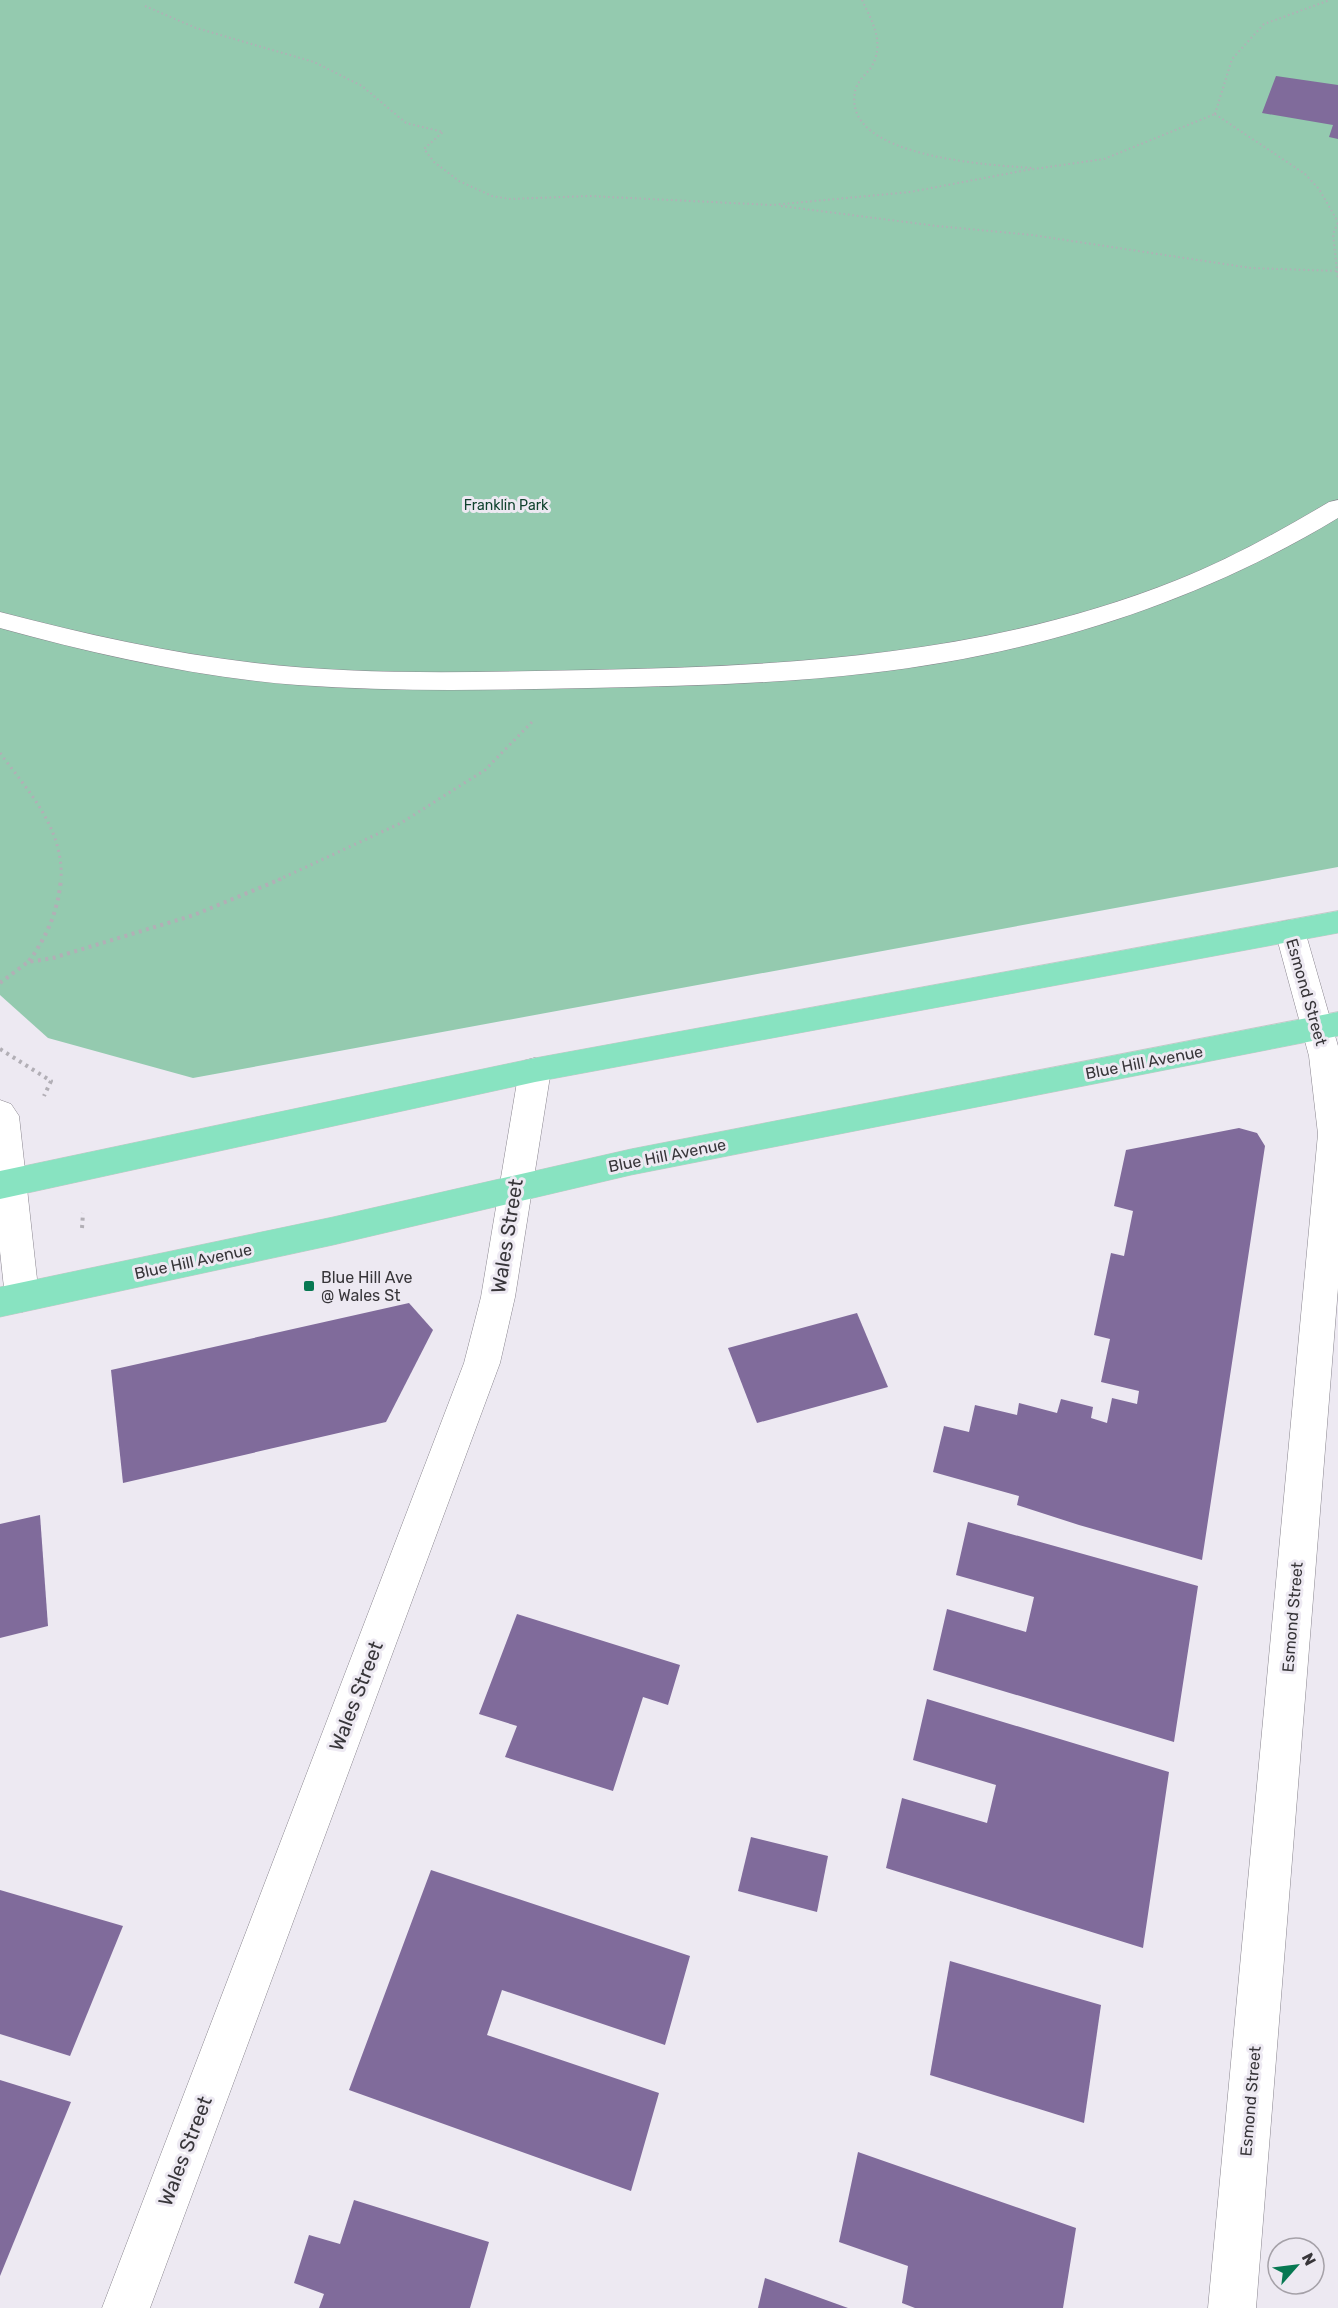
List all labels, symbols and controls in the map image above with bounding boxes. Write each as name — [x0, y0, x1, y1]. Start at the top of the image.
park label: Franklin Park — [464, 497, 549, 514]
street label: Esmond Street — [1282, 936, 1331, 1048]
street label: Blue Hill Avenue — [1084, 1042, 1205, 1083]
street label: Blue Hill Avenue — [607, 1135, 728, 1176]
street label: Wales Street — [486, 1177, 528, 1295]
street label: Blue Hill Avenue — [133, 1240, 254, 1283]
place label: Blue Hill Ave @ Wales St — [321, 1268, 412, 1305]
marker: Blue Hill Ave @ Wales St — [302, 1279, 316, 1293]
street label: Esmond Street — [1278, 1561, 1307, 1673]
street label: Wales Street — [324, 1638, 388, 1754]
street label: Esmond Street — [1236, 2045, 1265, 2157]
street label: Wales Street — [153, 2093, 217, 2209]
north arrow — [1266, 2236, 1326, 2296]
text: N — [1298, 2250, 1320, 2269]

